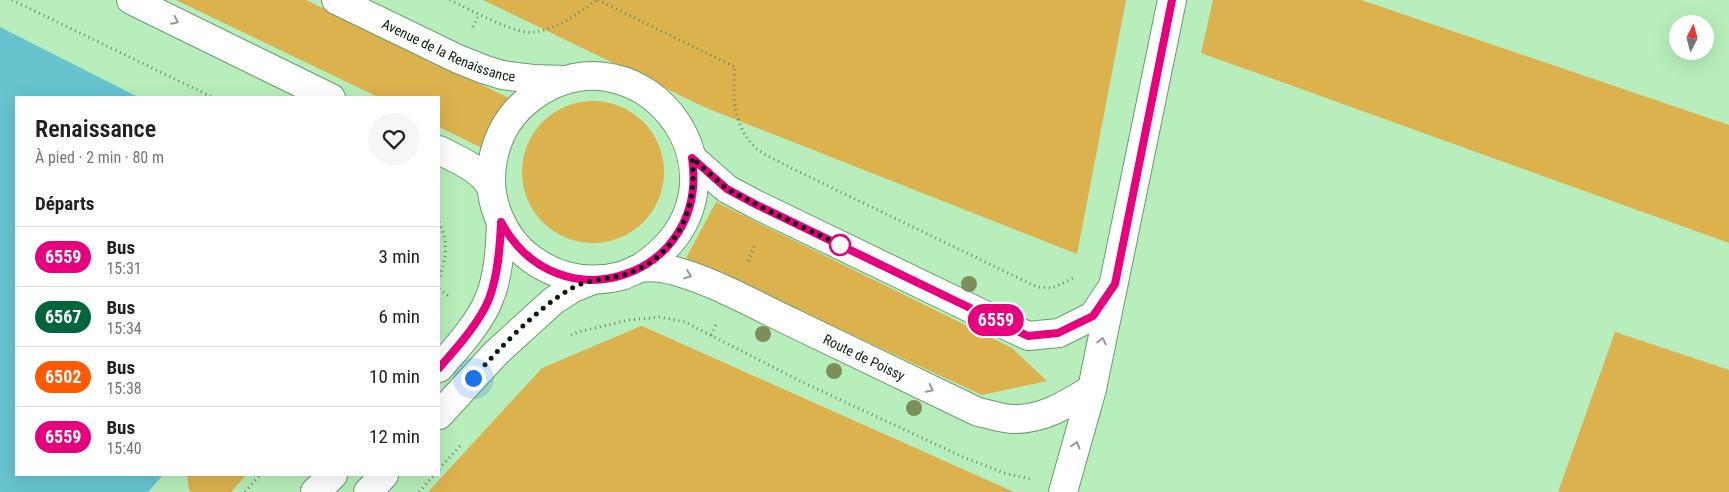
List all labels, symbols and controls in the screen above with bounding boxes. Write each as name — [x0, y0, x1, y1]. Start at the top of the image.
one-way arrow — [170, 15, 179, 26]
north arrow — [1669, 15, 1714, 60]
map controls — [1669, 15, 1714, 60]
street label: Avenue de la Renaissance — [380, 16, 517, 85]
button: heart — [368, 113, 420, 165]
text: Renaissance — [35, 115, 156, 143]
text: À pied · 2 min · 80 m — [35, 148, 164, 167]
text: Départs — [35, 192, 94, 215]
unlabelled marker — [829, 234, 851, 256]
text: Bus — [106, 236, 135, 259]
text: 3 min — [378, 245, 420, 268]
text: 6559 — [45, 246, 81, 267]
text: 15:31 — [106, 259, 142, 278]
one-way arrow — [683, 269, 692, 279]
text: Bus — [106, 296, 135, 319]
line badge: 6559 — [961, 304, 1031, 336]
text: 6 min — [378, 305, 420, 328]
text: 6567 — [45, 306, 81, 327]
text: 6559 — [978, 309, 1014, 330]
text: 15:34 — [106, 319, 142, 338]
street label: Route de Poissy — [821, 331, 908, 384]
one-way arrow — [1096, 337, 1107, 346]
text: Bus — [106, 356, 135, 379]
text: 10 min — [369, 365, 420, 388]
text: 6502 — [45, 366, 81, 387]
your location — [461, 366, 486, 391]
text: 15:38 — [106, 379, 142, 398]
one-way arrow — [925, 383, 934, 393]
text: Bus — [106, 416, 135, 439]
text: 12 min — [369, 425, 420, 448]
text: 6559 — [45, 426, 81, 447]
text: 15:40 — [106, 439, 142, 458]
one-way arrow — [1070, 441, 1081, 449]

